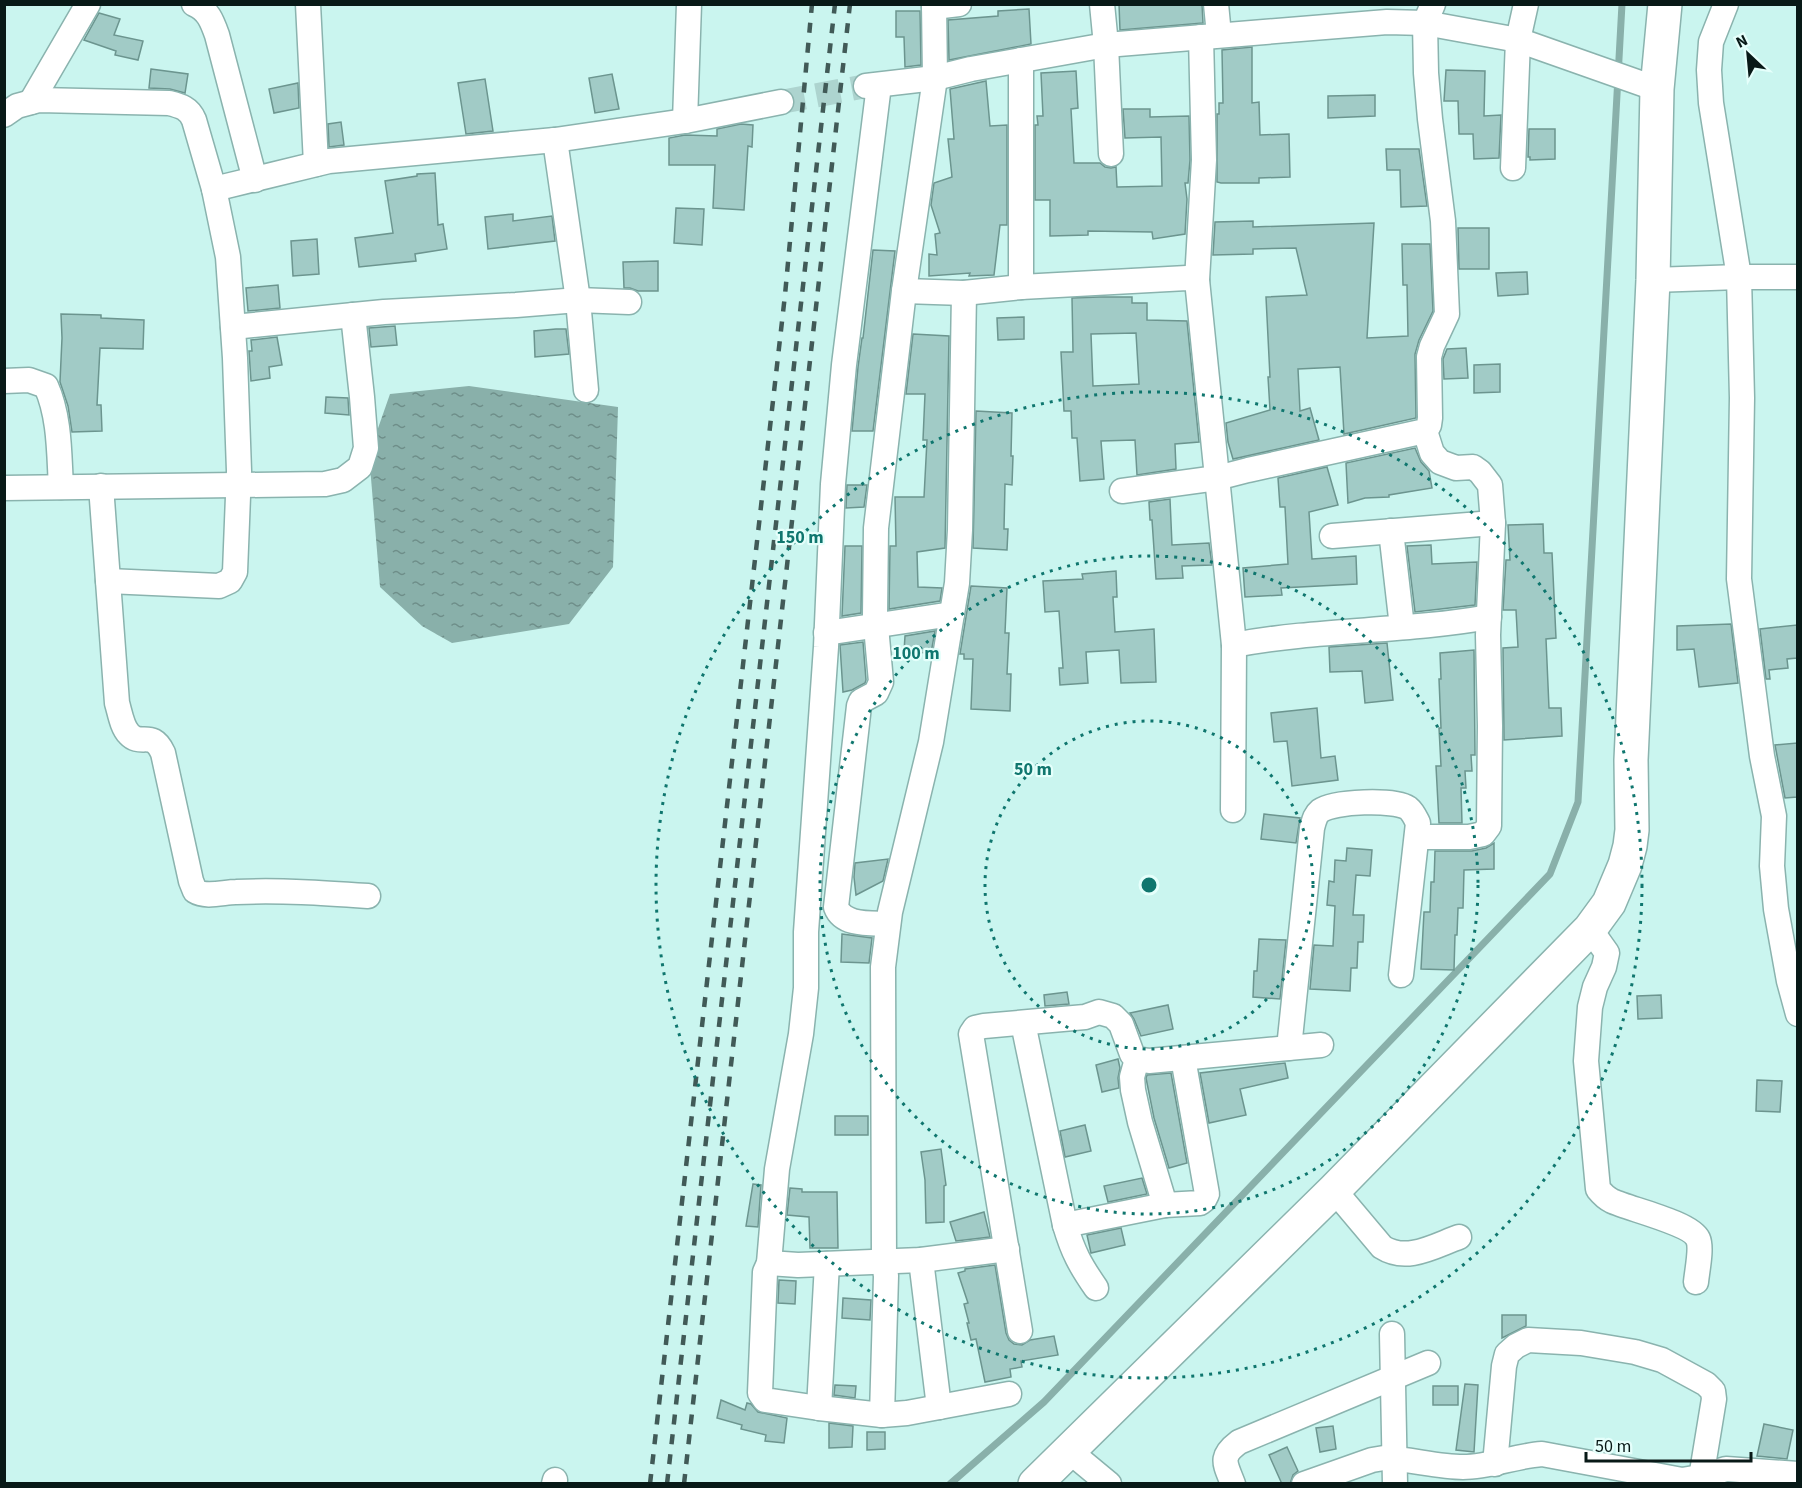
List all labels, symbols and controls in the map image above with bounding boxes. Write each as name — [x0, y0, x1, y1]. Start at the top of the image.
north arrow — [1718, 24, 1778, 84]
text: N — [1732, 29, 1751, 54]
text: 150 m — [776, 525, 824, 550]
text: 100 m — [892, 641, 940, 666]
text: 50 m — [1014, 757, 1052, 782]
centre of rings — [1139, 875, 1159, 895]
scale bar — [1586, 1425, 1751, 1463]
text: 50 m — [1595, 1434, 1631, 1459]

